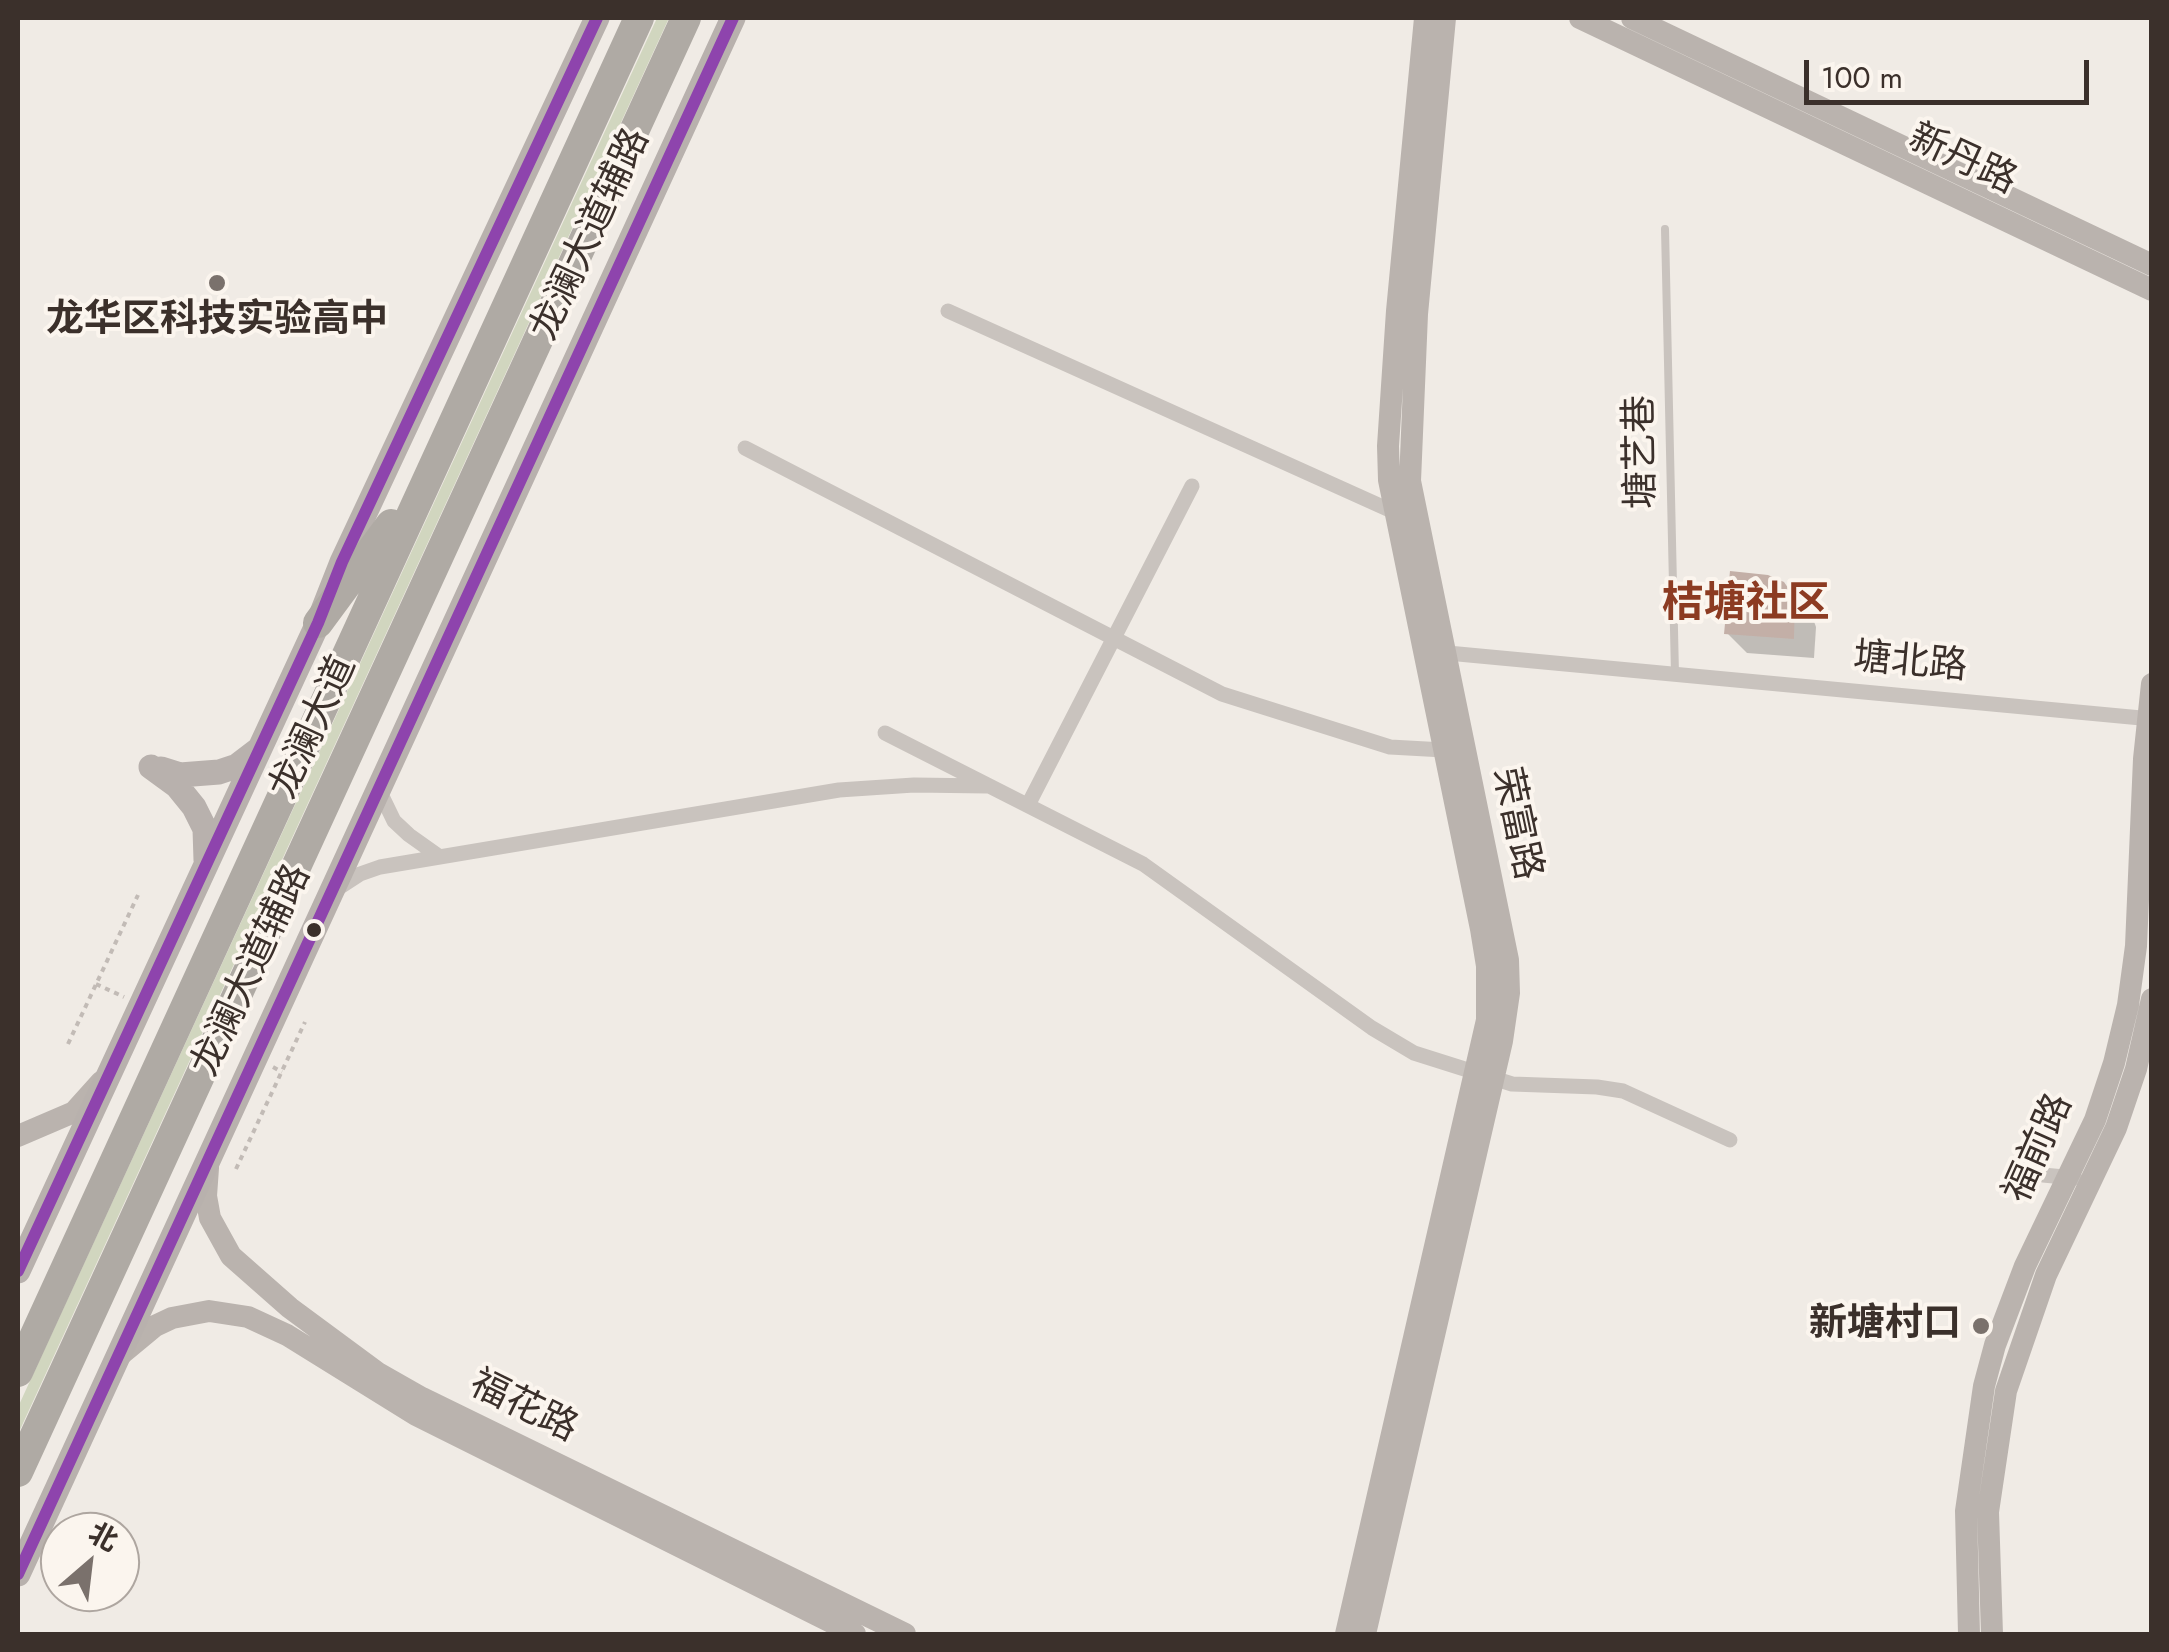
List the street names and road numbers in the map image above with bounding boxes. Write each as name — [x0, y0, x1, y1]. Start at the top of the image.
street label: 新丹路 — [1901, 116, 2023, 206]
street label: 龙澜大道辅路 — [523, 122, 661, 348]
street label: 塘艺巷 — [1619, 395, 1667, 509]
street label: 塘北路 — [1851, 636, 1969, 692]
street label: 龙澜大道 — [262, 649, 368, 807]
street label: 荣富路 — [1481, 764, 1549, 884]
street label: 龙澜大道辅路 — [184, 858, 322, 1084]
street label: 福前路 — [1996, 1088, 2084, 1210]
street label: 福花路 — [462, 1363, 584, 1453]

